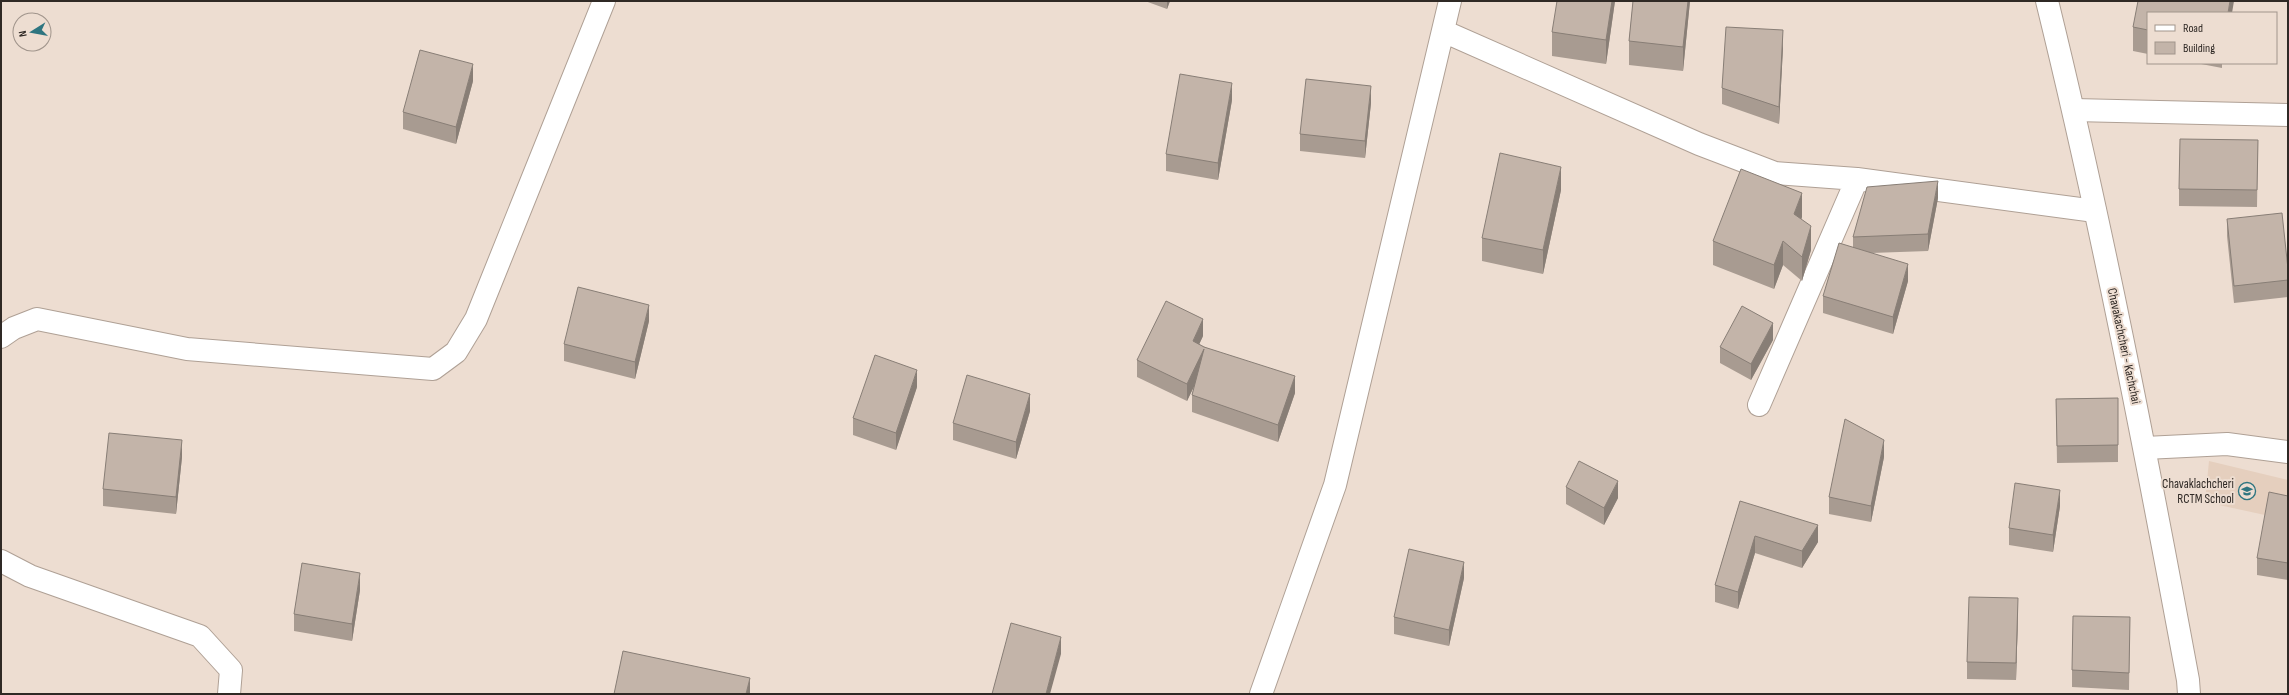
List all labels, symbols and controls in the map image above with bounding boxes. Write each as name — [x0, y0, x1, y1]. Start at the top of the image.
north arrow — [12, 12, 52, 52]
legend — [2147, 12, 2277, 64]
text: Road — [2183, 21, 2203, 36]
text: N — [16, 30, 30, 38]
text: Building — [2183, 41, 2215, 56]
street label: Chavakachcheri - Kachchai — [2104, 287, 2144, 405]
place label: Chavaklachcheri RCTM School — [2162, 476, 2234, 507]
school or university icon: Chavaklachcheri RCTM School — [2237, 481, 2257, 501]

